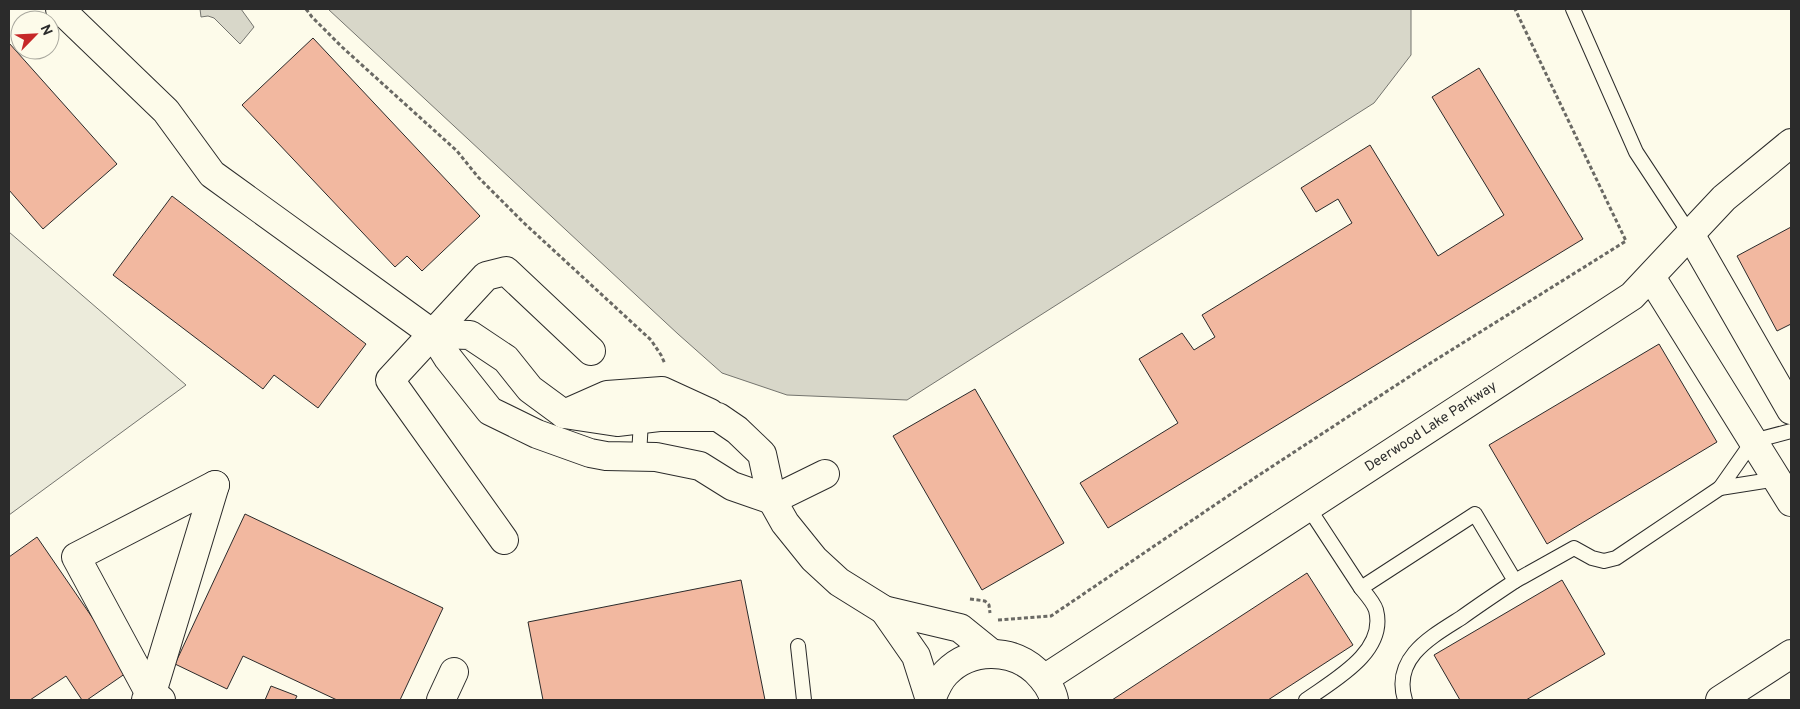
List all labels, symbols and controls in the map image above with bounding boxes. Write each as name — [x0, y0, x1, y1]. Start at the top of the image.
north arrow — [10, 10, 60, 60]
text: N — [36, 22, 55, 38]
street label: Deerwood Lake Parkway — [1362, 378, 1500, 476]

